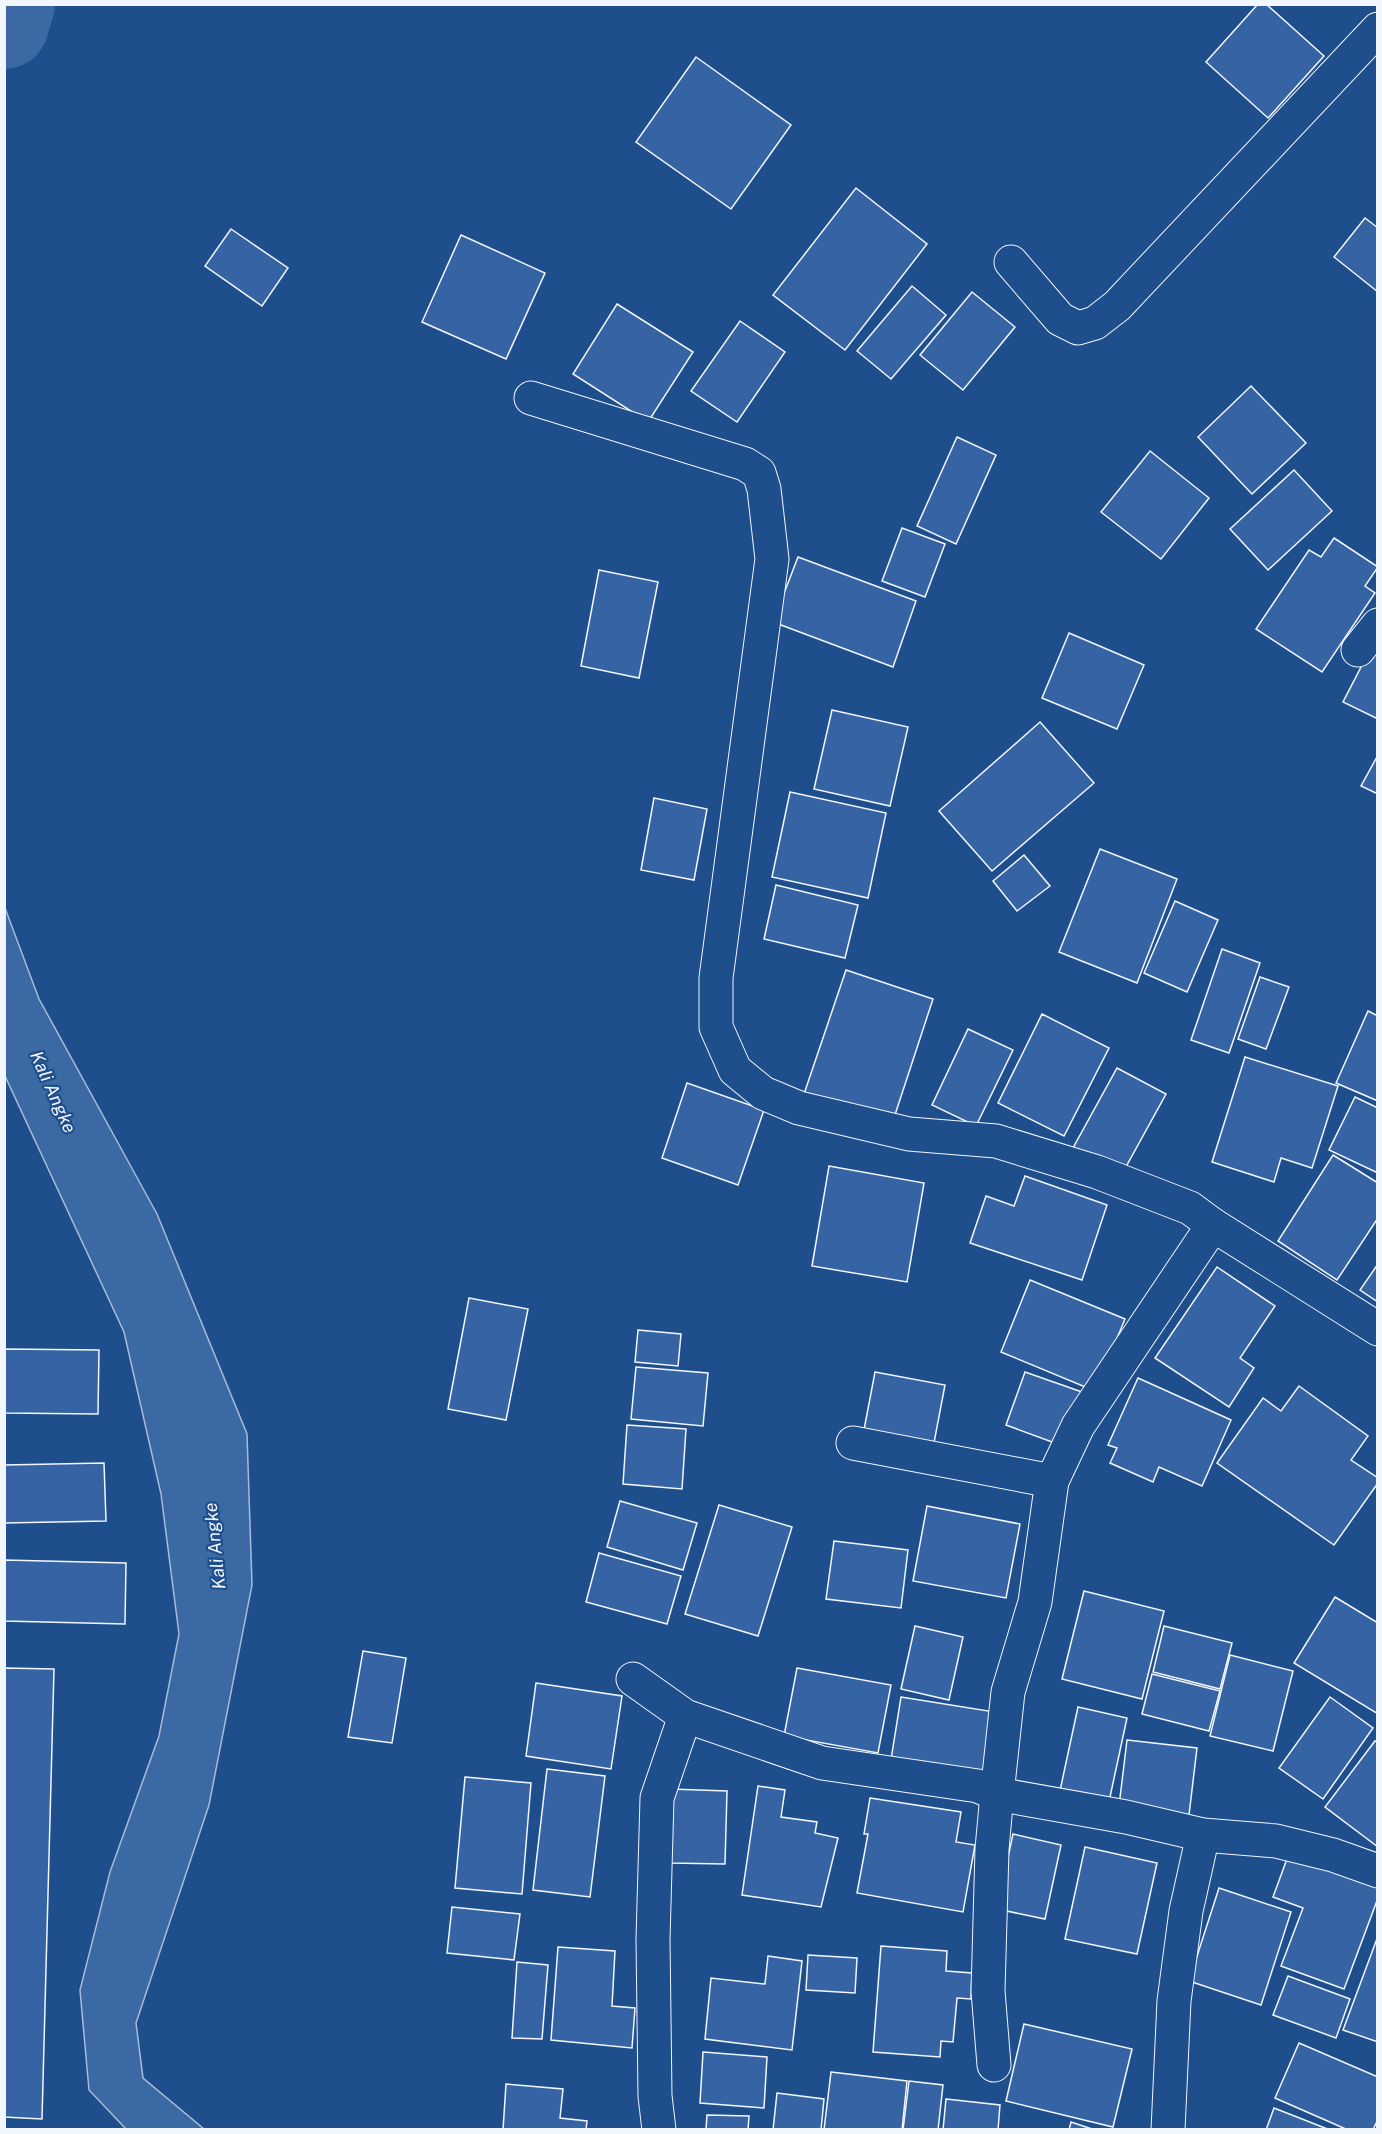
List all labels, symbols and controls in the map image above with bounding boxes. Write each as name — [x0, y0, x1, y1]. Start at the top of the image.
water label: Kali Angke — [26, 1048, 81, 1136]
water label: Kali Angke — [199, 1501, 230, 1591]

